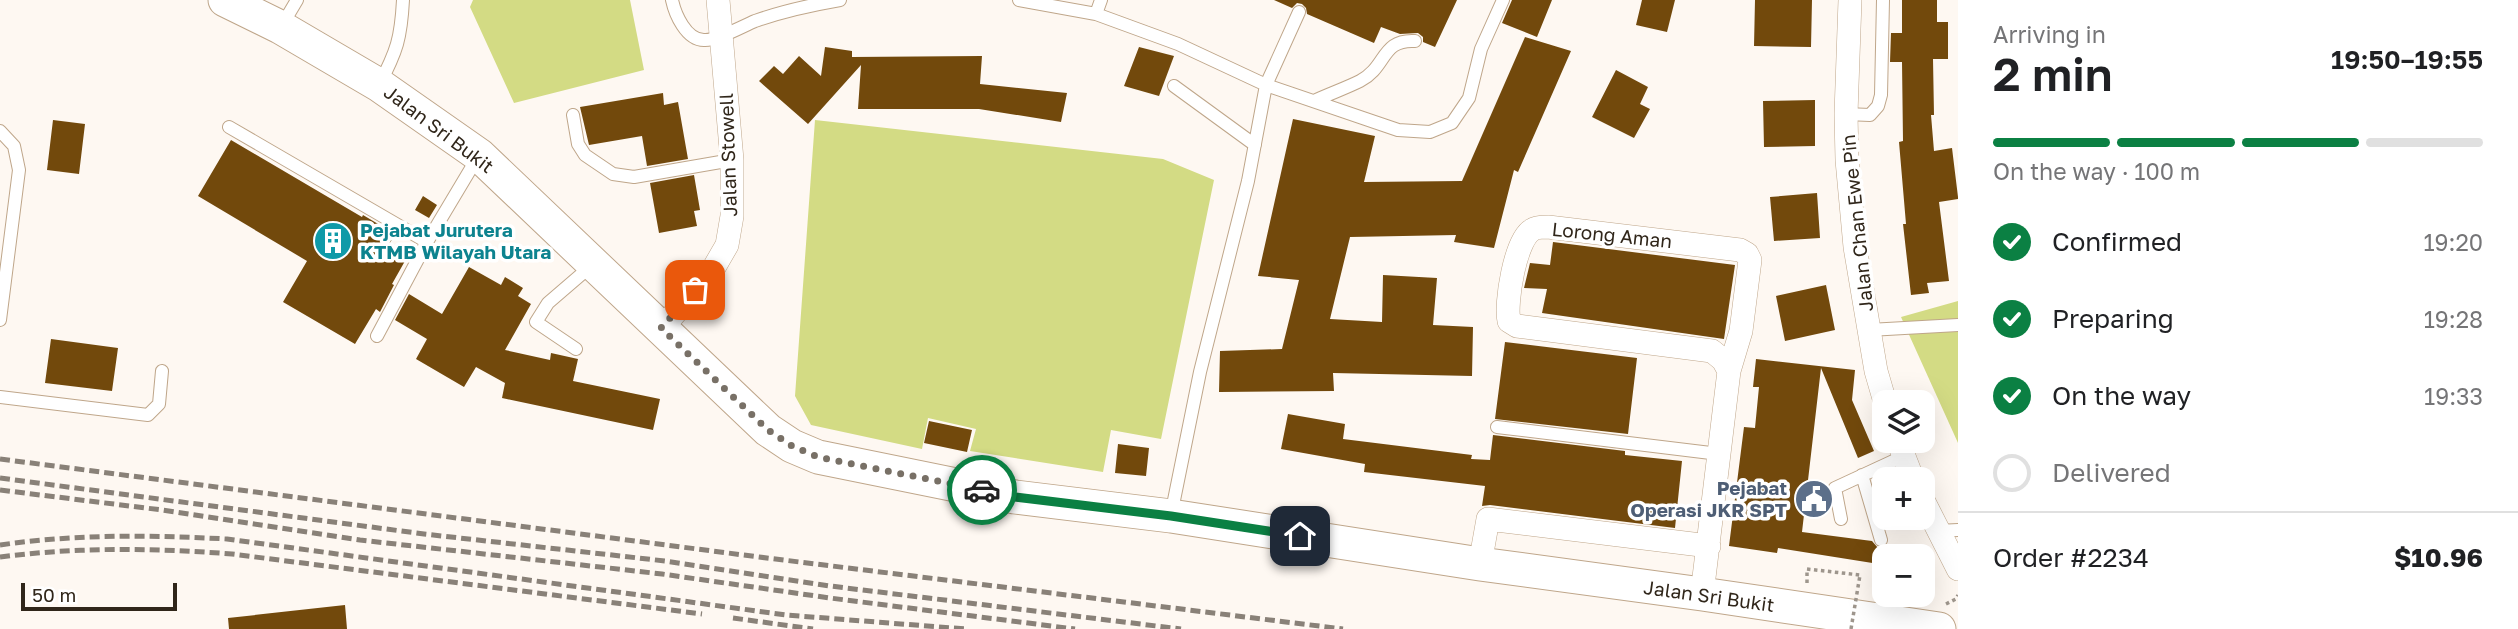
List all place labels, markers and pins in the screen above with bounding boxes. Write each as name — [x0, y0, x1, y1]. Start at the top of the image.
place label: Pejabat Jurutera KTMB Wilayah Utara — [360, 218, 551, 263]
building icon: Pejabat Jurutera KTMB Wilayah Utara — [312, 220, 354, 262]
pin — [665, 260, 725, 320]
place label: Pejabat Operasi JKR SPT — [1630, 476, 1787, 521]
public building icon: Pejabat Operasi JKR SPT — [1793, 478, 1835, 520]
pin — [1270, 506, 1330, 566]

